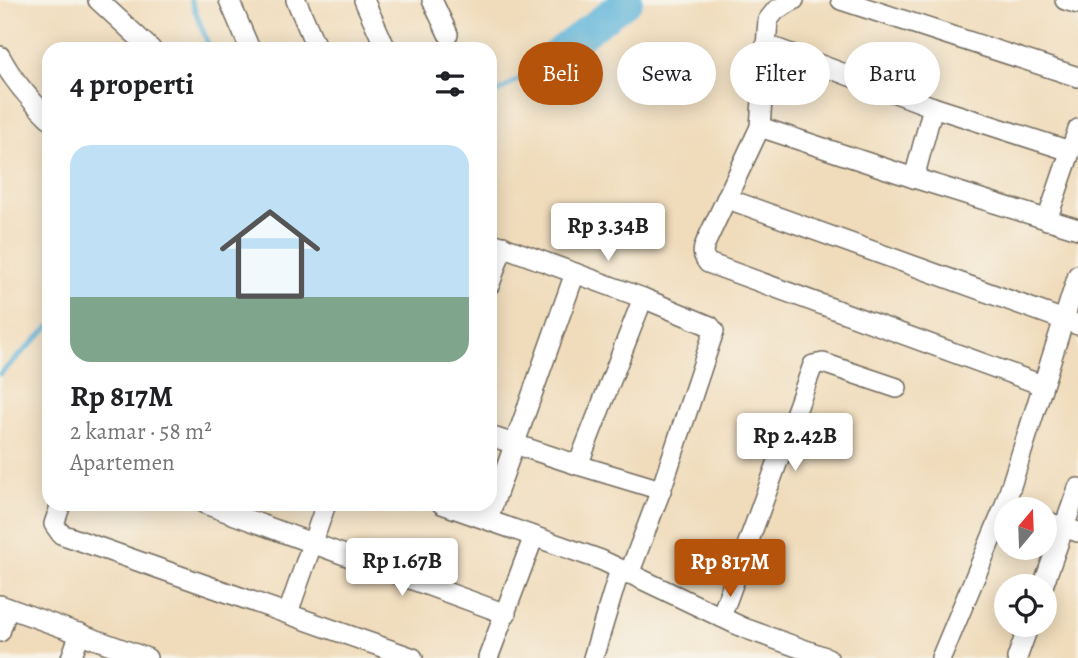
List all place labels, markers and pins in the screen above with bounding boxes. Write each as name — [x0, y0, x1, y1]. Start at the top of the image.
pin: Rp 3.34B — [536, 204, 680, 263]
pin: Rp 2.42B — [723, 414, 867, 473]
pin: Rp 1.67B — [330, 538, 474, 598]
pin: Rp 817M — [665, 540, 795, 599]

